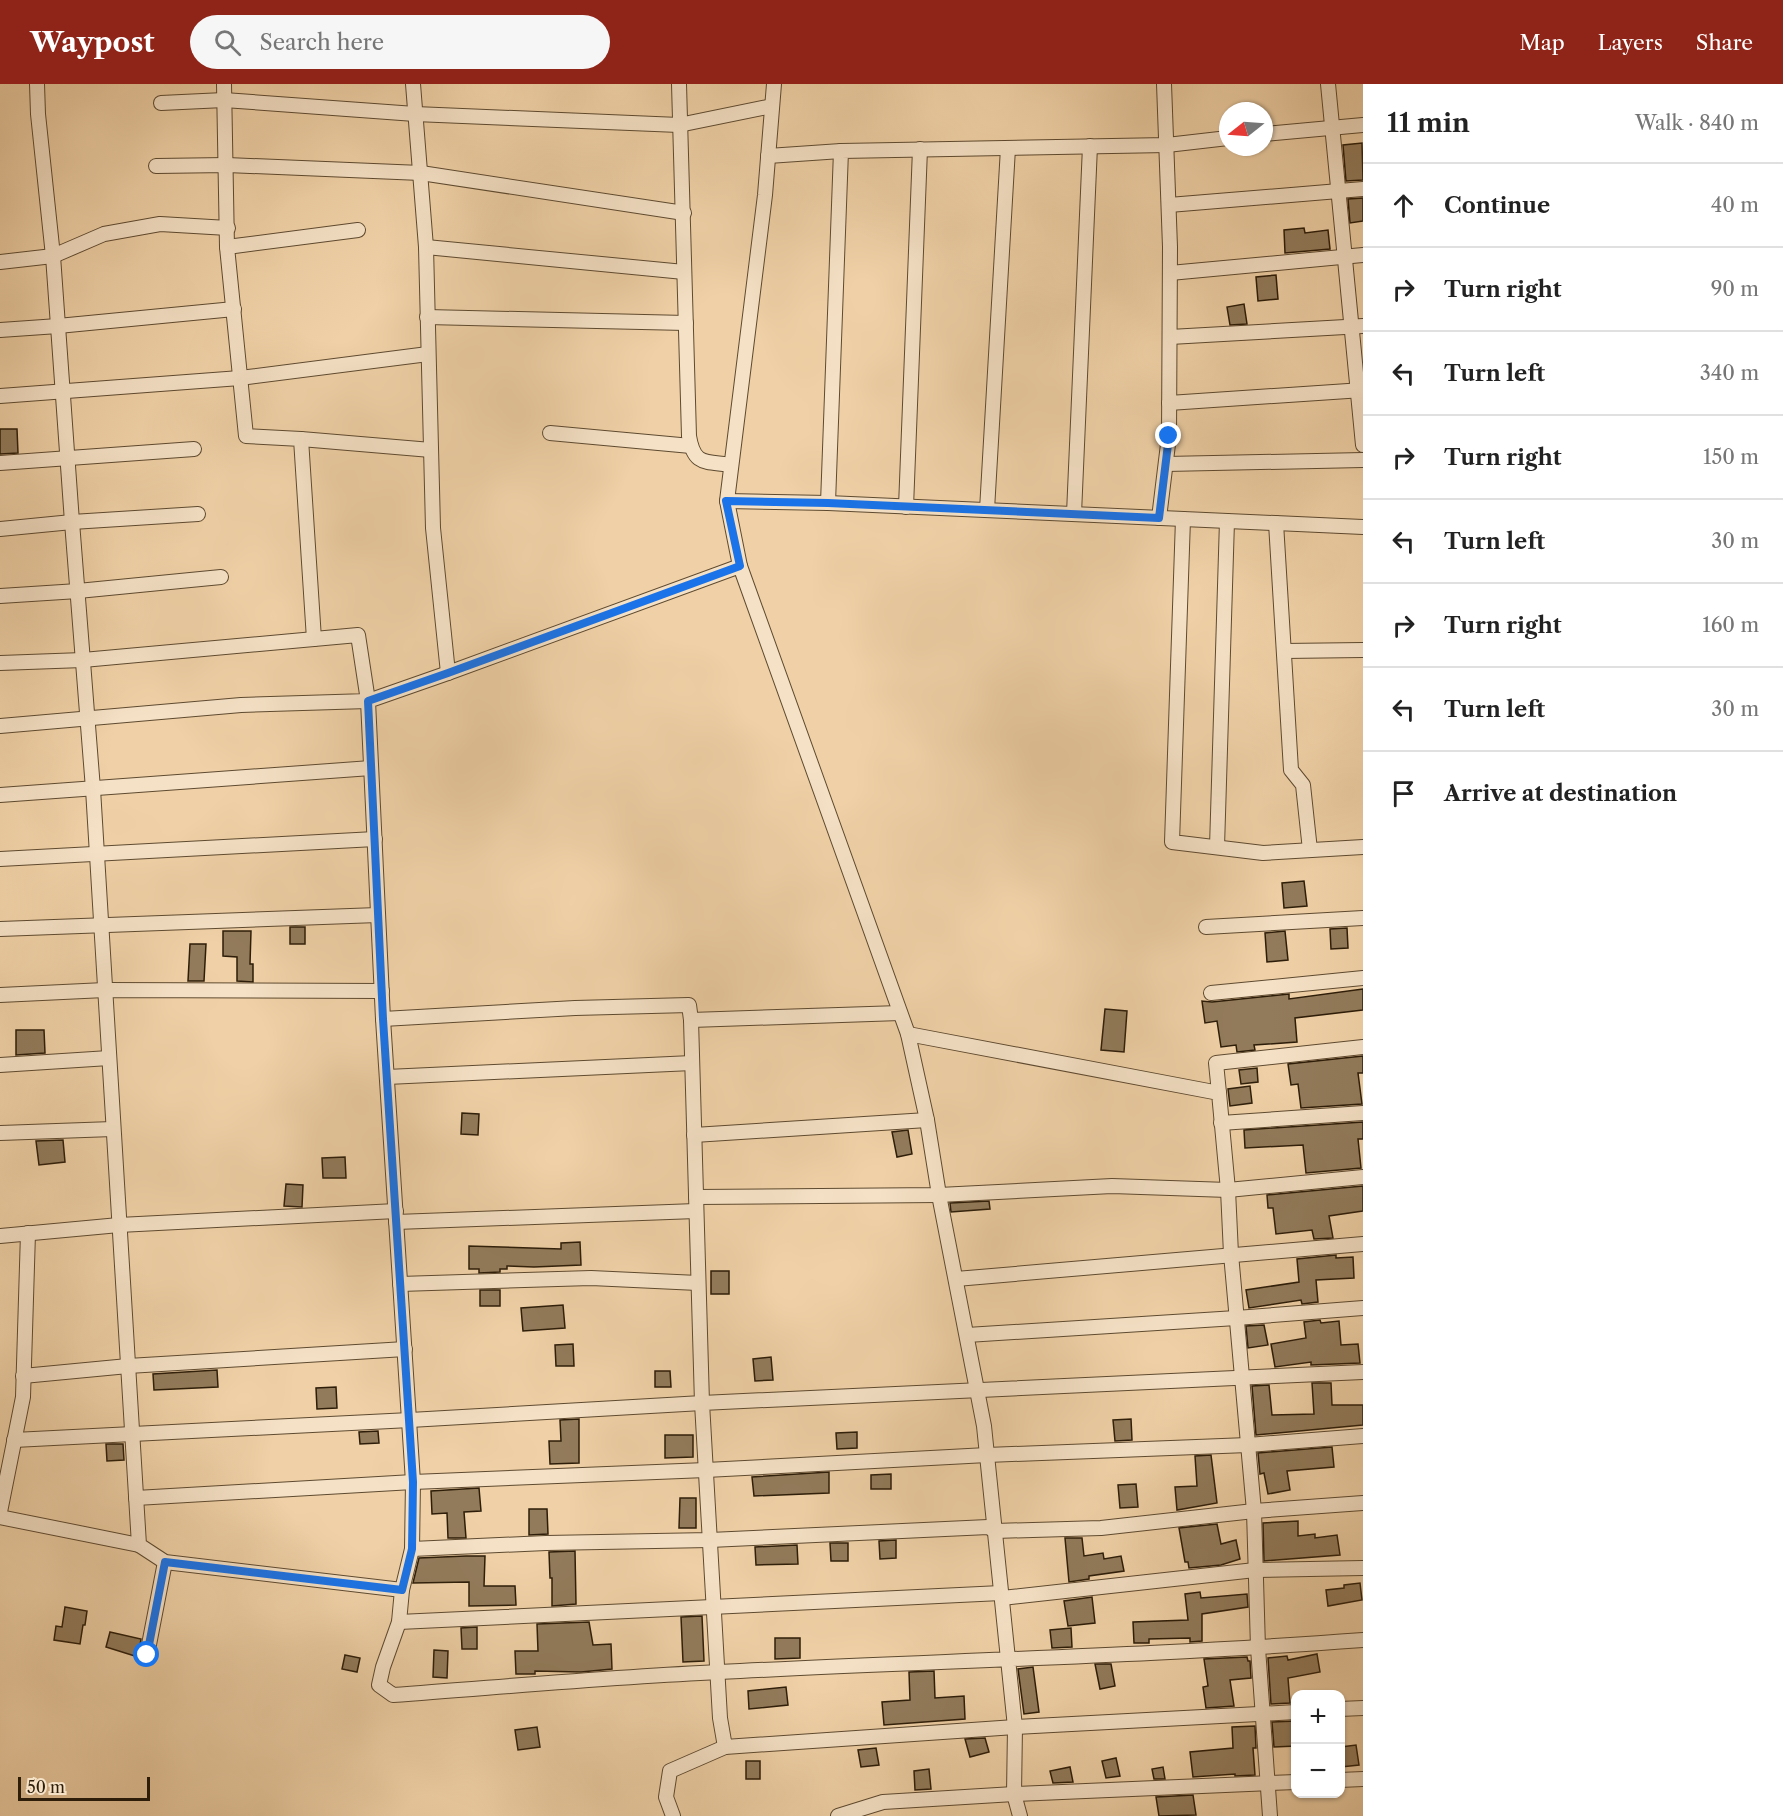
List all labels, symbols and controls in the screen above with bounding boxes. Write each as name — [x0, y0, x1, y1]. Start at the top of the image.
search box — [190, 15, 610, 69]
text: Waypost — [30, 25, 154, 59]
icon: search — [211, 26, 244, 59]
text: Search here — [259, 29, 384, 56]
text: Map — [1520, 30, 1565, 55]
text: Layers — [1598, 30, 1663, 55]
text: Share — [1696, 30, 1753, 55]
north arrow — [1219, 102, 1273, 156]
text: 11 min — [1387, 107, 1470, 139]
text: Walk · 840 m — [1635, 111, 1759, 135]
icon: ahead — [1387, 189, 1420, 222]
text: Continue — [1444, 192, 1550, 219]
text: 40 m — [1711, 193, 1759, 217]
icon: right — [1387, 273, 1420, 306]
text: Turn right — [1444, 276, 1562, 303]
text: 90 m — [1711, 277, 1759, 301]
icon: left — [1387, 357, 1420, 390]
text: Turn left — [1444, 360, 1545, 387]
text: 340 m — [1700, 361, 1759, 385]
route end — [1155, 422, 1181, 448]
icon: right — [1387, 441, 1420, 474]
text: Turn right — [1444, 444, 1562, 471]
text: 150 m — [1703, 445, 1759, 469]
icon: left — [1387, 525, 1420, 558]
text: Turn left — [1444, 528, 1545, 555]
text: 30 m — [1711, 529, 1759, 553]
icon: right — [1387, 609, 1420, 642]
text: Turn right — [1444, 612, 1562, 639]
text: 160 m — [1702, 613, 1759, 637]
icon: left — [1387, 693, 1420, 726]
text: Turn left — [1444, 696, 1545, 723]
text: 30 m — [1711, 697, 1759, 721]
icon: arrive — [1387, 777, 1420, 810]
text: Arrive at destination — [1444, 780, 1677, 807]
route start — [133, 1641, 159, 1667]
map controls — [1291, 1690, 1345, 1798]
button: + — [1291, 1690, 1345, 1744]
button: − — [1291, 1744, 1345, 1798]
scale bar — [18, 1774, 150, 1802]
text: 50 m — [27, 1777, 65, 1797]

